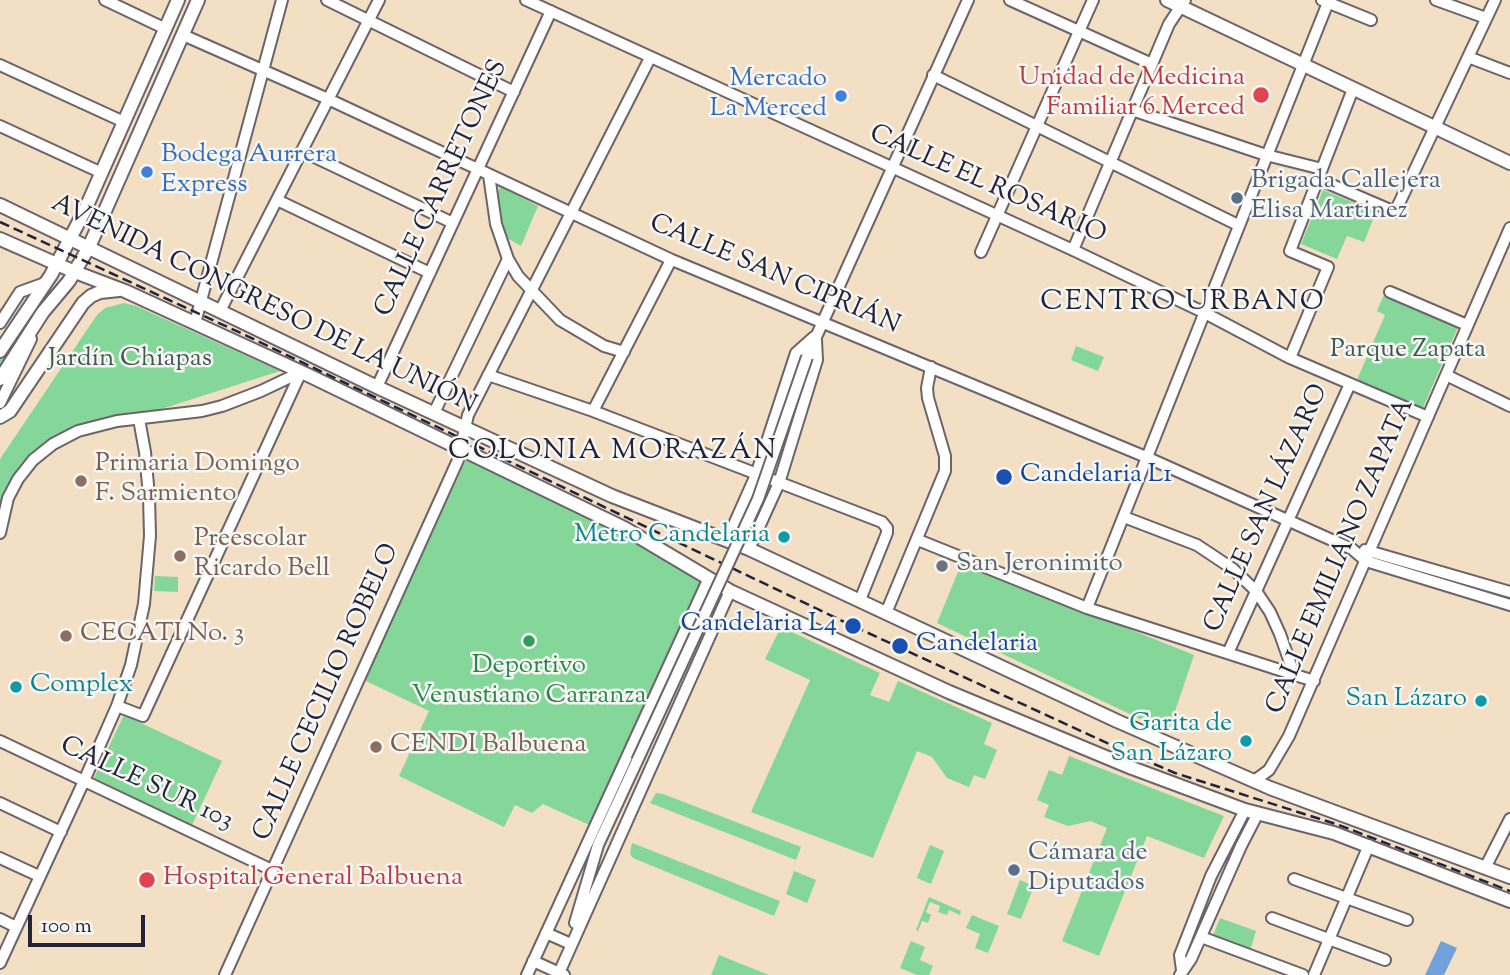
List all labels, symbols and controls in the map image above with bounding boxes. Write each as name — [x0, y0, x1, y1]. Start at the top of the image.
street label: CALLE CARRETONES — [370, 56, 516, 322]
place label: Unidad de Medicina Familiar 6 Merced — [1019, 64, 1245, 126]
place label: Mercado La Merced — [710, 65, 827, 126]
marker: Unidad de Medicina Familiar 6 Merced — [1251, 85, 1271, 105]
marker: Mercado La Merced — [833, 88, 849, 104]
street label: CALLE EL ROSARIO — [864, 120, 1110, 252]
place label: Bodega Aurrera Express — [161, 141, 337, 202]
marker: Bodega Aurrera Express — [139, 164, 155, 180]
place label: Brigada Callejera Elisa Martinez — [1251, 167, 1441, 228]
street label: AVENIDA CONGRESO DE LA UNIÓN — [45, 189, 481, 423]
marker: Brigada Callejera Elisa Martinez — [1229, 190, 1245, 206]
street label: CALLE SAN CIPRIÁN — [644, 209, 904, 343]
district label: CENTRO URBANO — [1042, 287, 1324, 321]
park label: Parque Zapata — [1330, 336, 1486, 368]
park label: Jardín Chiapas — [48, 345, 212, 377]
street label: CALLE SAN LÁZARO — [1199, 380, 1337, 638]
street label: CALLE EMILIANO ZAPATA — [1261, 395, 1423, 719]
district label: COLONIA MORAZÁN — [450, 436, 776, 470]
place label: Primaria Domingo F. Sarmiento — [95, 450, 300, 512]
place label: Candelaria L1 — [1020, 461, 1172, 493]
marker: Candelaria L1 — [994, 467, 1014, 487]
marker: Primaria Domingo F. Sarmiento — [73, 473, 89, 489]
place label: Metro Candelaria — [574, 521, 770, 553]
place label: Preescolar Ricardo Bell — [194, 525, 330, 586]
marker: Metro Candelaria — [776, 529, 792, 545]
street label: CALLE CECILIO ROBELO — [248, 540, 408, 846]
marker: Preescolar Ricardo Bell — [172, 548, 188, 564]
place label: San Jeronimito — [956, 550, 1123, 582]
marker: San Jeronimito — [934, 558, 950, 574]
place label: Candelaria L4 — [681, 610, 837, 642]
marker: Candelaria L4 — [843, 616, 863, 636]
place label: CECATI No. 3 — [80, 620, 244, 652]
marker: CECATI No. 3 — [58, 628, 74, 644]
place label: Candelaria — [916, 630, 1038, 662]
marker: Deportivo Venustiano Carranza — [521, 633, 537, 649]
marker: Candelaria — [890, 636, 910, 656]
place label: Deportivo Venustiano Carranza — [412, 652, 646, 714]
place label: Complex — [30, 671, 133, 703]
marker: Complex — [8, 679, 24, 695]
place label: San Lázaro — [1346, 685, 1467, 717]
marker: San Lázaro — [1473, 693, 1489, 709]
place label: Garita de San Lázaro — [1111, 710, 1232, 772]
street label: CALLE SUR 103 — [55, 731, 237, 839]
place label: CENDI Balbuena — [390, 731, 587, 763]
marker: Garita de San Lázaro — [1238, 733, 1254, 749]
marker: CENDI Balbuena — [368, 739, 384, 755]
place label: Cámara de Diputados — [1028, 839, 1148, 900]
marker: Cámara de Diputados — [1006, 862, 1022, 878]
place label: Hospital General Balbuena — [163, 864, 463, 896]
marker: Hospital General Balbuena — [137, 870, 157, 890]
scale bar — [32, 902, 149, 946]
text: 100 m — [41, 912, 92, 942]

